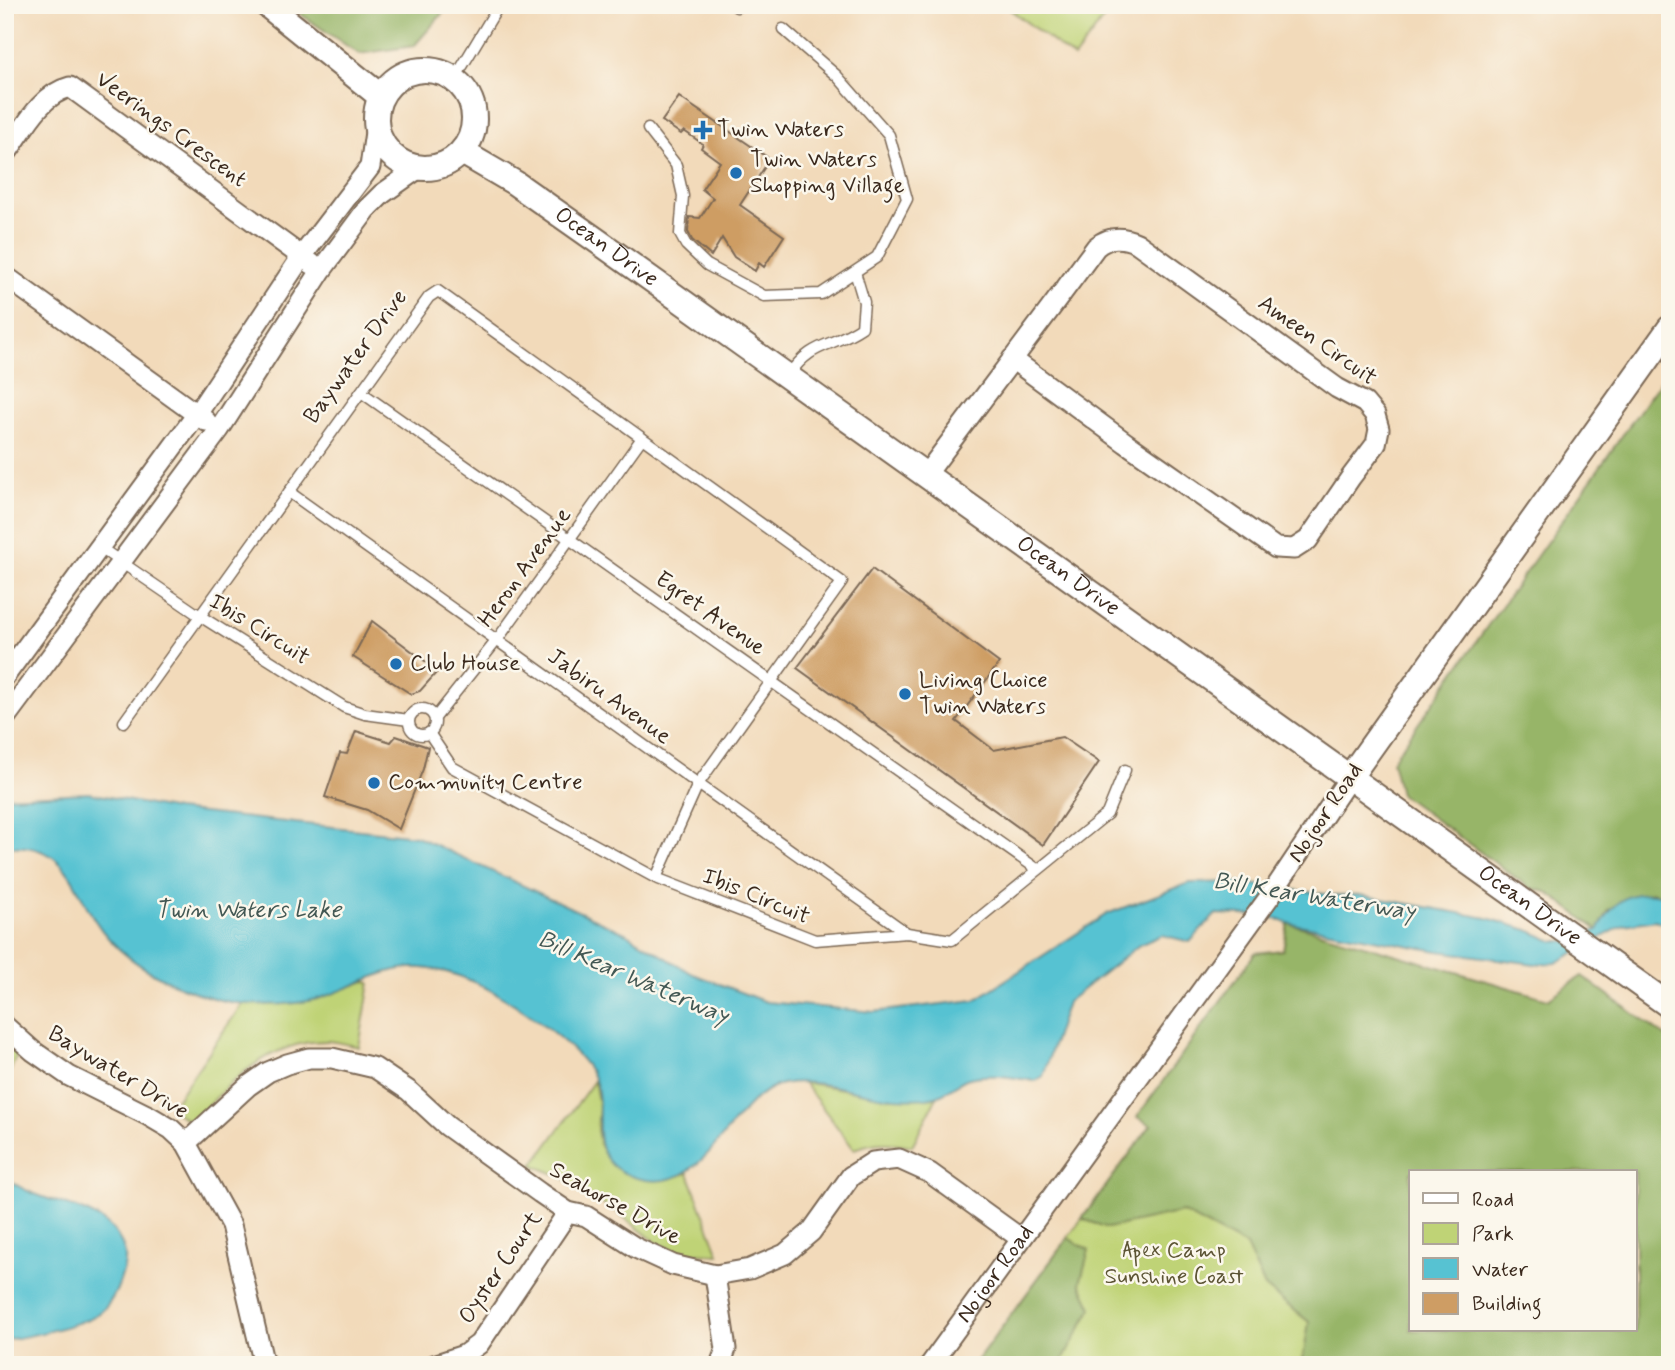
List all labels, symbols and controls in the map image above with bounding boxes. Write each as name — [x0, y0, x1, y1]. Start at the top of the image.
street label: Veerings Crescent — [90, 65, 252, 195]
place label: Twin Waters — [717, 115, 844, 145]
marker: Twin Waters — [695, 122, 711, 138]
place label: Twin Waters Shopping Village — [750, 145, 905, 203]
marker: Twin Waters Shopping Village — [728, 165, 744, 181]
street label: Ocean Drive — [548, 200, 664, 294]
street label: Baywater Drive — [297, 284, 415, 430]
street label: Ameen Circuit — [1252, 289, 1383, 393]
street label: Heron Avenue — [471, 502, 579, 634]
street label: Ocean Drive — [1010, 529, 1126, 624]
street label: Egret Avenue — [649, 565, 771, 663]
street label: Ibis Circuit — [203, 587, 315, 673]
street label: Jabiru Avenue — [541, 642, 677, 752]
place label: Club House — [410, 649, 520, 679]
marker: Club House — [388, 656, 404, 672]
place label: Living Choice Twin Waters — [919, 666, 1048, 722]
marker: Living Choice Twin Waters — [897, 686, 913, 702]
street label: Nojoor Road — [1282, 757, 1370, 869]
place label: Community Centre — [388, 768, 583, 798]
marker: Community Centre — [366, 775, 382, 791]
street label: Ocean Drive — [1472, 859, 1587, 953]
street label: Ibis Circuit — [698, 862, 814, 932]
water label: Bill Kear Waterway — [1211, 866, 1419, 928]
water label: Twin Waters Lake — [155, 895, 342, 926]
water label: Bill Kear Waterway — [533, 924, 734, 1033]
street label: Baywater Drive — [42, 1019, 194, 1127]
street label: Seahorse Drive — [544, 1155, 686, 1253]
legend — [1409, 1170, 1636, 1332]
text: Road — [1472, 1186, 1514, 1214]
street label: Oyster Court — [452, 1205, 550, 1330]
street label: Nojoor Road — [950, 1219, 1041, 1329]
text: Park — [1472, 1220, 1514, 1248]
park label: Apex Camp Sunshine Coast — [1104, 1236, 1244, 1292]
text: Water — [1472, 1256, 1528, 1284]
text: Building — [1472, 1290, 1542, 1320]

